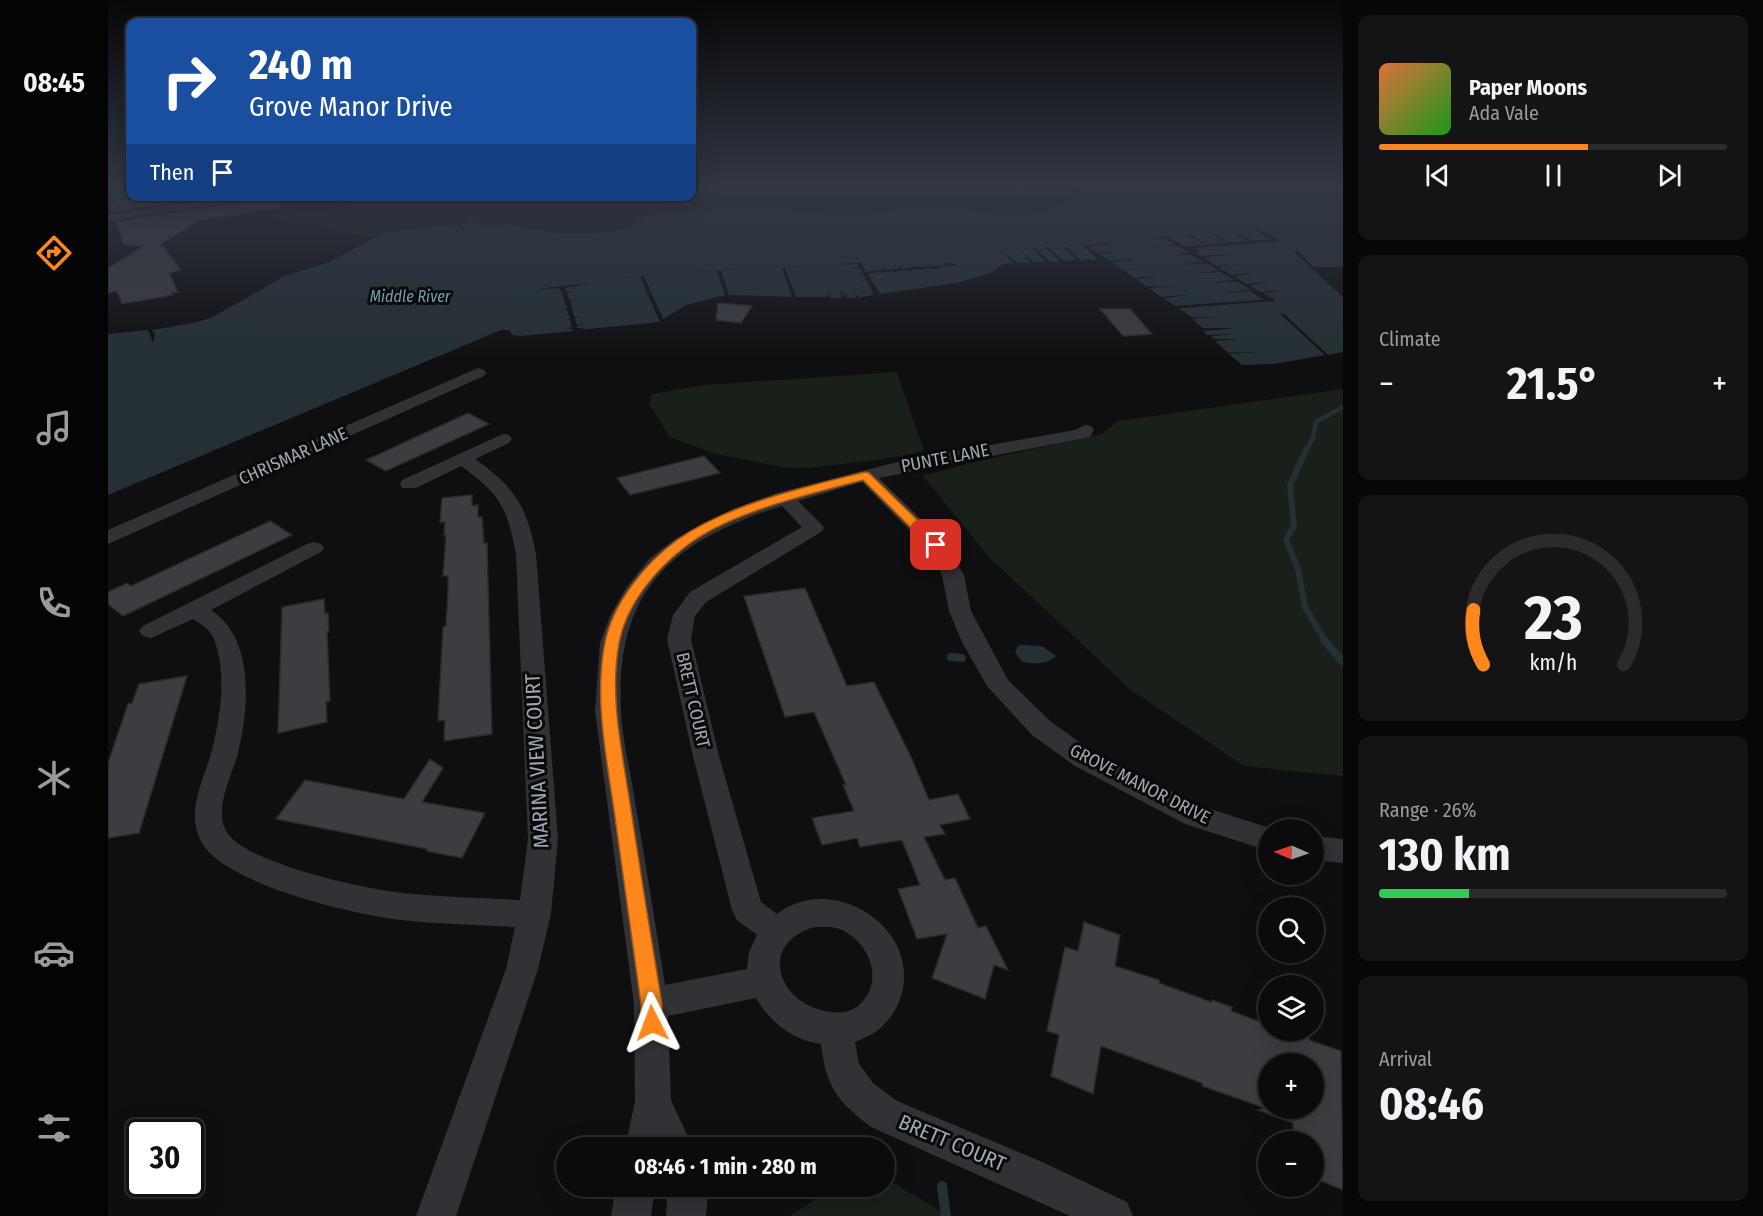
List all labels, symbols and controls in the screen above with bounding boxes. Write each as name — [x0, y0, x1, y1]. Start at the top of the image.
text: 240 m — [249, 40, 353, 90]
icon: right — [150, 42, 228, 120]
text: 08:45 — [23, 67, 85, 99]
text: Paper Moons — [1469, 74, 1587, 101]
text: Grove Manor Drive — [249, 91, 453, 123]
text: Ada Vale — [1469, 101, 1539, 125]
icon: arrive — [206, 156, 239, 189]
text: Then — [150, 159, 194, 186]
icon: previous — [1421, 159, 1454, 192]
icon: pause — [1537, 159, 1570, 192]
icon: next — [1653, 159, 1686, 192]
icon: directions — [33, 232, 75, 274]
water label: Middle River — [370, 287, 451, 306]
text: Climate — [1379, 327, 1441, 351]
text: 21.5° — [1507, 357, 1599, 411]
text: − — [1379, 364, 1394, 404]
text: + — [1712, 364, 1727, 404]
icon: music — [33, 407, 75, 449]
street label: CHRISMAR LANE — [235, 422, 351, 490]
street label: PUNTE LANE — [899, 439, 991, 477]
pin — [910, 519, 961, 570]
icon: arrive — [919, 528, 952, 561]
text: 23 — [1523, 581, 1582, 656]
icon: phone — [33, 582, 75, 624]
street label: BRETT COURT — [671, 650, 715, 751]
text: km/h — [1529, 650, 1577, 676]
street label: MARINA VIEW COURT — [519, 673, 555, 849]
street label: GROVE MANOR DRIVE — [1066, 739, 1214, 829]
icon: climate — [33, 757, 75, 799]
text: Range · 26% — [1379, 798, 1476, 822]
north arrow — [1258, 819, 1324, 885]
map controls — [1258, 819, 1324, 1197]
text: 130 km — [1379, 828, 1511, 882]
button: search — [1258, 897, 1324, 963]
icon: car — [33, 932, 75, 974]
button: layers — [1258, 975, 1324, 1041]
position arrow — [620, 991, 684, 1055]
text: Arrival — [1379, 1047, 1432, 1071]
button: + — [1258, 1053, 1324, 1119]
text: 08:46 — [1379, 1077, 1484, 1131]
icon: filters — [33, 1107, 75, 1149]
street label: BRETT COURT — [895, 1109, 1010, 1177]
speed limit sign: 30 — [126, 1119, 204, 1197]
button: − — [1258, 1131, 1324, 1197]
text: 08:46 · 1 min · 280 m — [634, 1153, 817, 1180]

